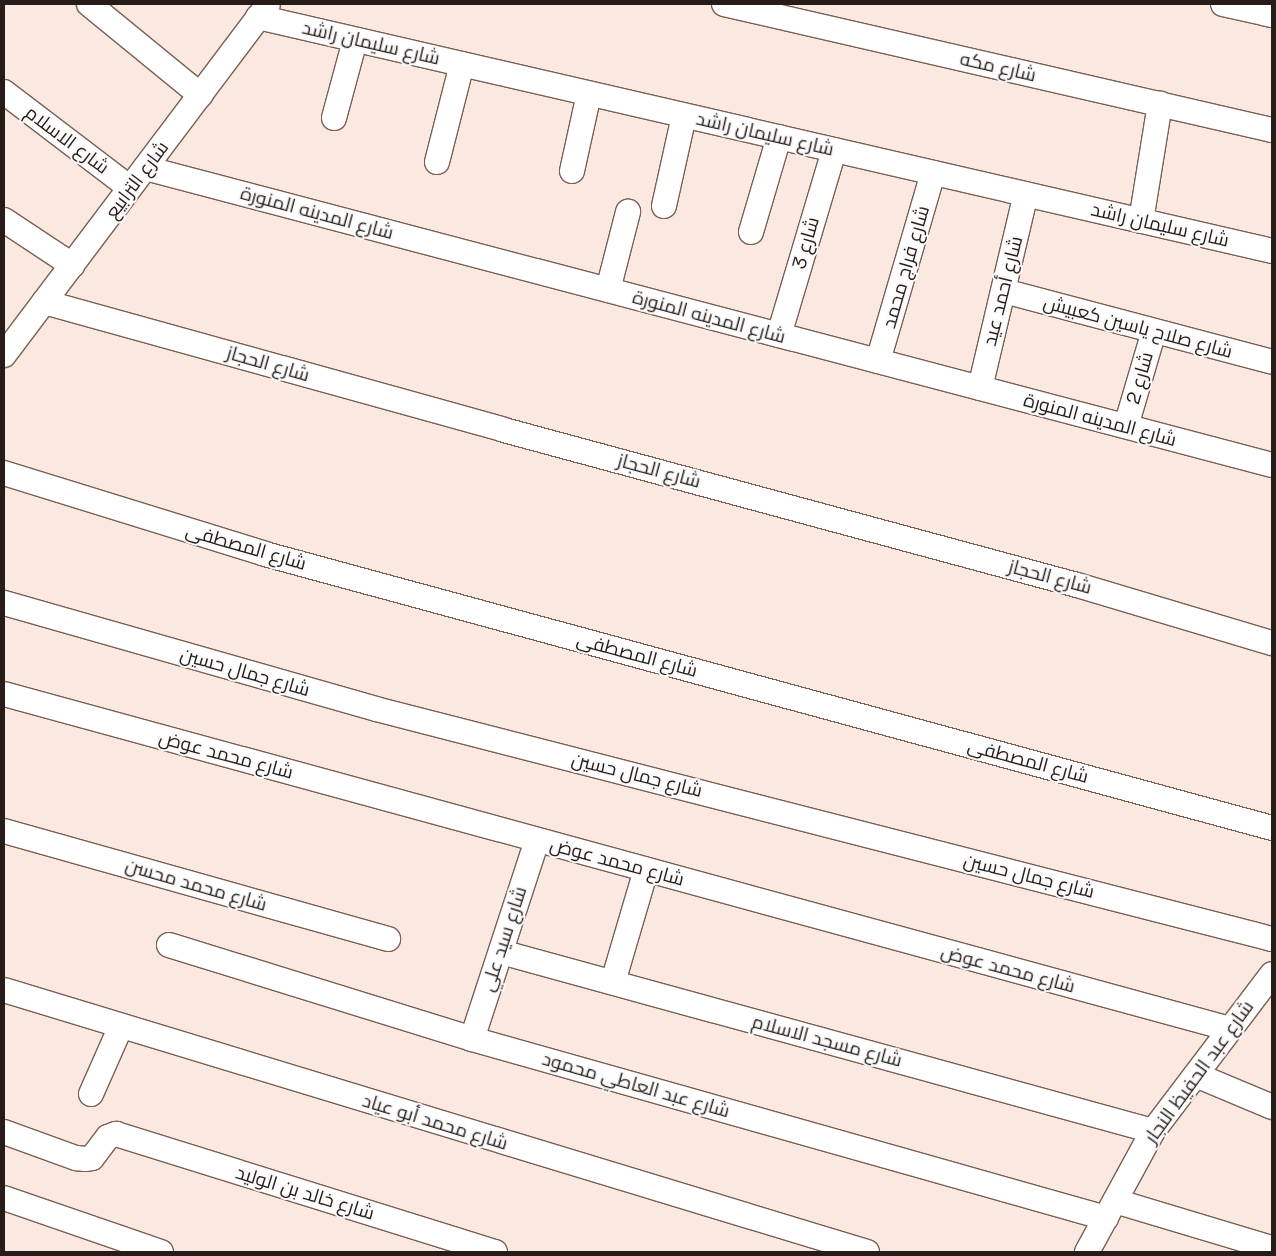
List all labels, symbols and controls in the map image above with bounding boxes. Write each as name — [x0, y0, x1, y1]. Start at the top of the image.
street label: شارع سليمان راشد — [300, 16, 442, 70]
street label: شارع مكه — [958, 47, 1038, 87]
street label: شارع الاسلام — [20, 101, 114, 179]
street label: شارع سليمان راشد — [694, 107, 836, 161]
street label: شارع الترابيع — [100, 137, 174, 223]
street label: شارع المدينه المنورة — [238, 182, 396, 244]
street label: شارع سليمان راشد — [1089, 198, 1231, 252]
street label: شارع فراج محمد — [878, 203, 934, 331]
street label: شارع 3 — [788, 214, 824, 272]
street label: شارع أحمد عيد — [978, 234, 1028, 348]
street label: شارع المدينه المنورة — [630, 286, 788, 348]
street label: شارع صلاح ياسين كعبيش — [1041, 291, 1235, 363]
street label: شارع الحجاز — [224, 341, 312, 387]
street label: شارع 2 — [1122, 349, 1158, 407]
street label: شارع المدينه المنورة — [1021, 389, 1179, 451]
street label: شارع الحجاز — [615, 449, 703, 493]
street label: شارع المصطفى — [183, 519, 309, 575]
street label: شارع الحجاز — [1006, 555, 1094, 599]
street label: شارع المصطفى — [574, 628, 700, 682]
street label: شارع جمال حسين — [177, 643, 313, 701]
street label: شارع محمد عوض — [156, 726, 296, 784]
street label: شارع المصطفى — [965, 734, 1091, 788]
street label: شارع جمال حسين — [569, 748, 705, 802]
street label: شارع محمد عوض — [547, 833, 687, 891]
street label: شارع جمال حسين — [961, 849, 1097, 903]
street label: شارع محمد محسن — [123, 854, 269, 916]
street label: شارع سيد علي — [476, 884, 532, 994]
street label: شارع محمد عوض — [938, 940, 1078, 998]
street label: شارع عبد الحفيظ النجار — [1139, 996, 1259, 1148]
street label: شارع مسجد الاسلام — [749, 1010, 905, 1072]
street label: شارع عبد العاطي محمود — [540, 1047, 732, 1123]
street label: شارع محمد أبو عياد — [360, 1089, 510, 1155]
street label: شارع خالد بن الوليد — [233, 1161, 377, 1225]

